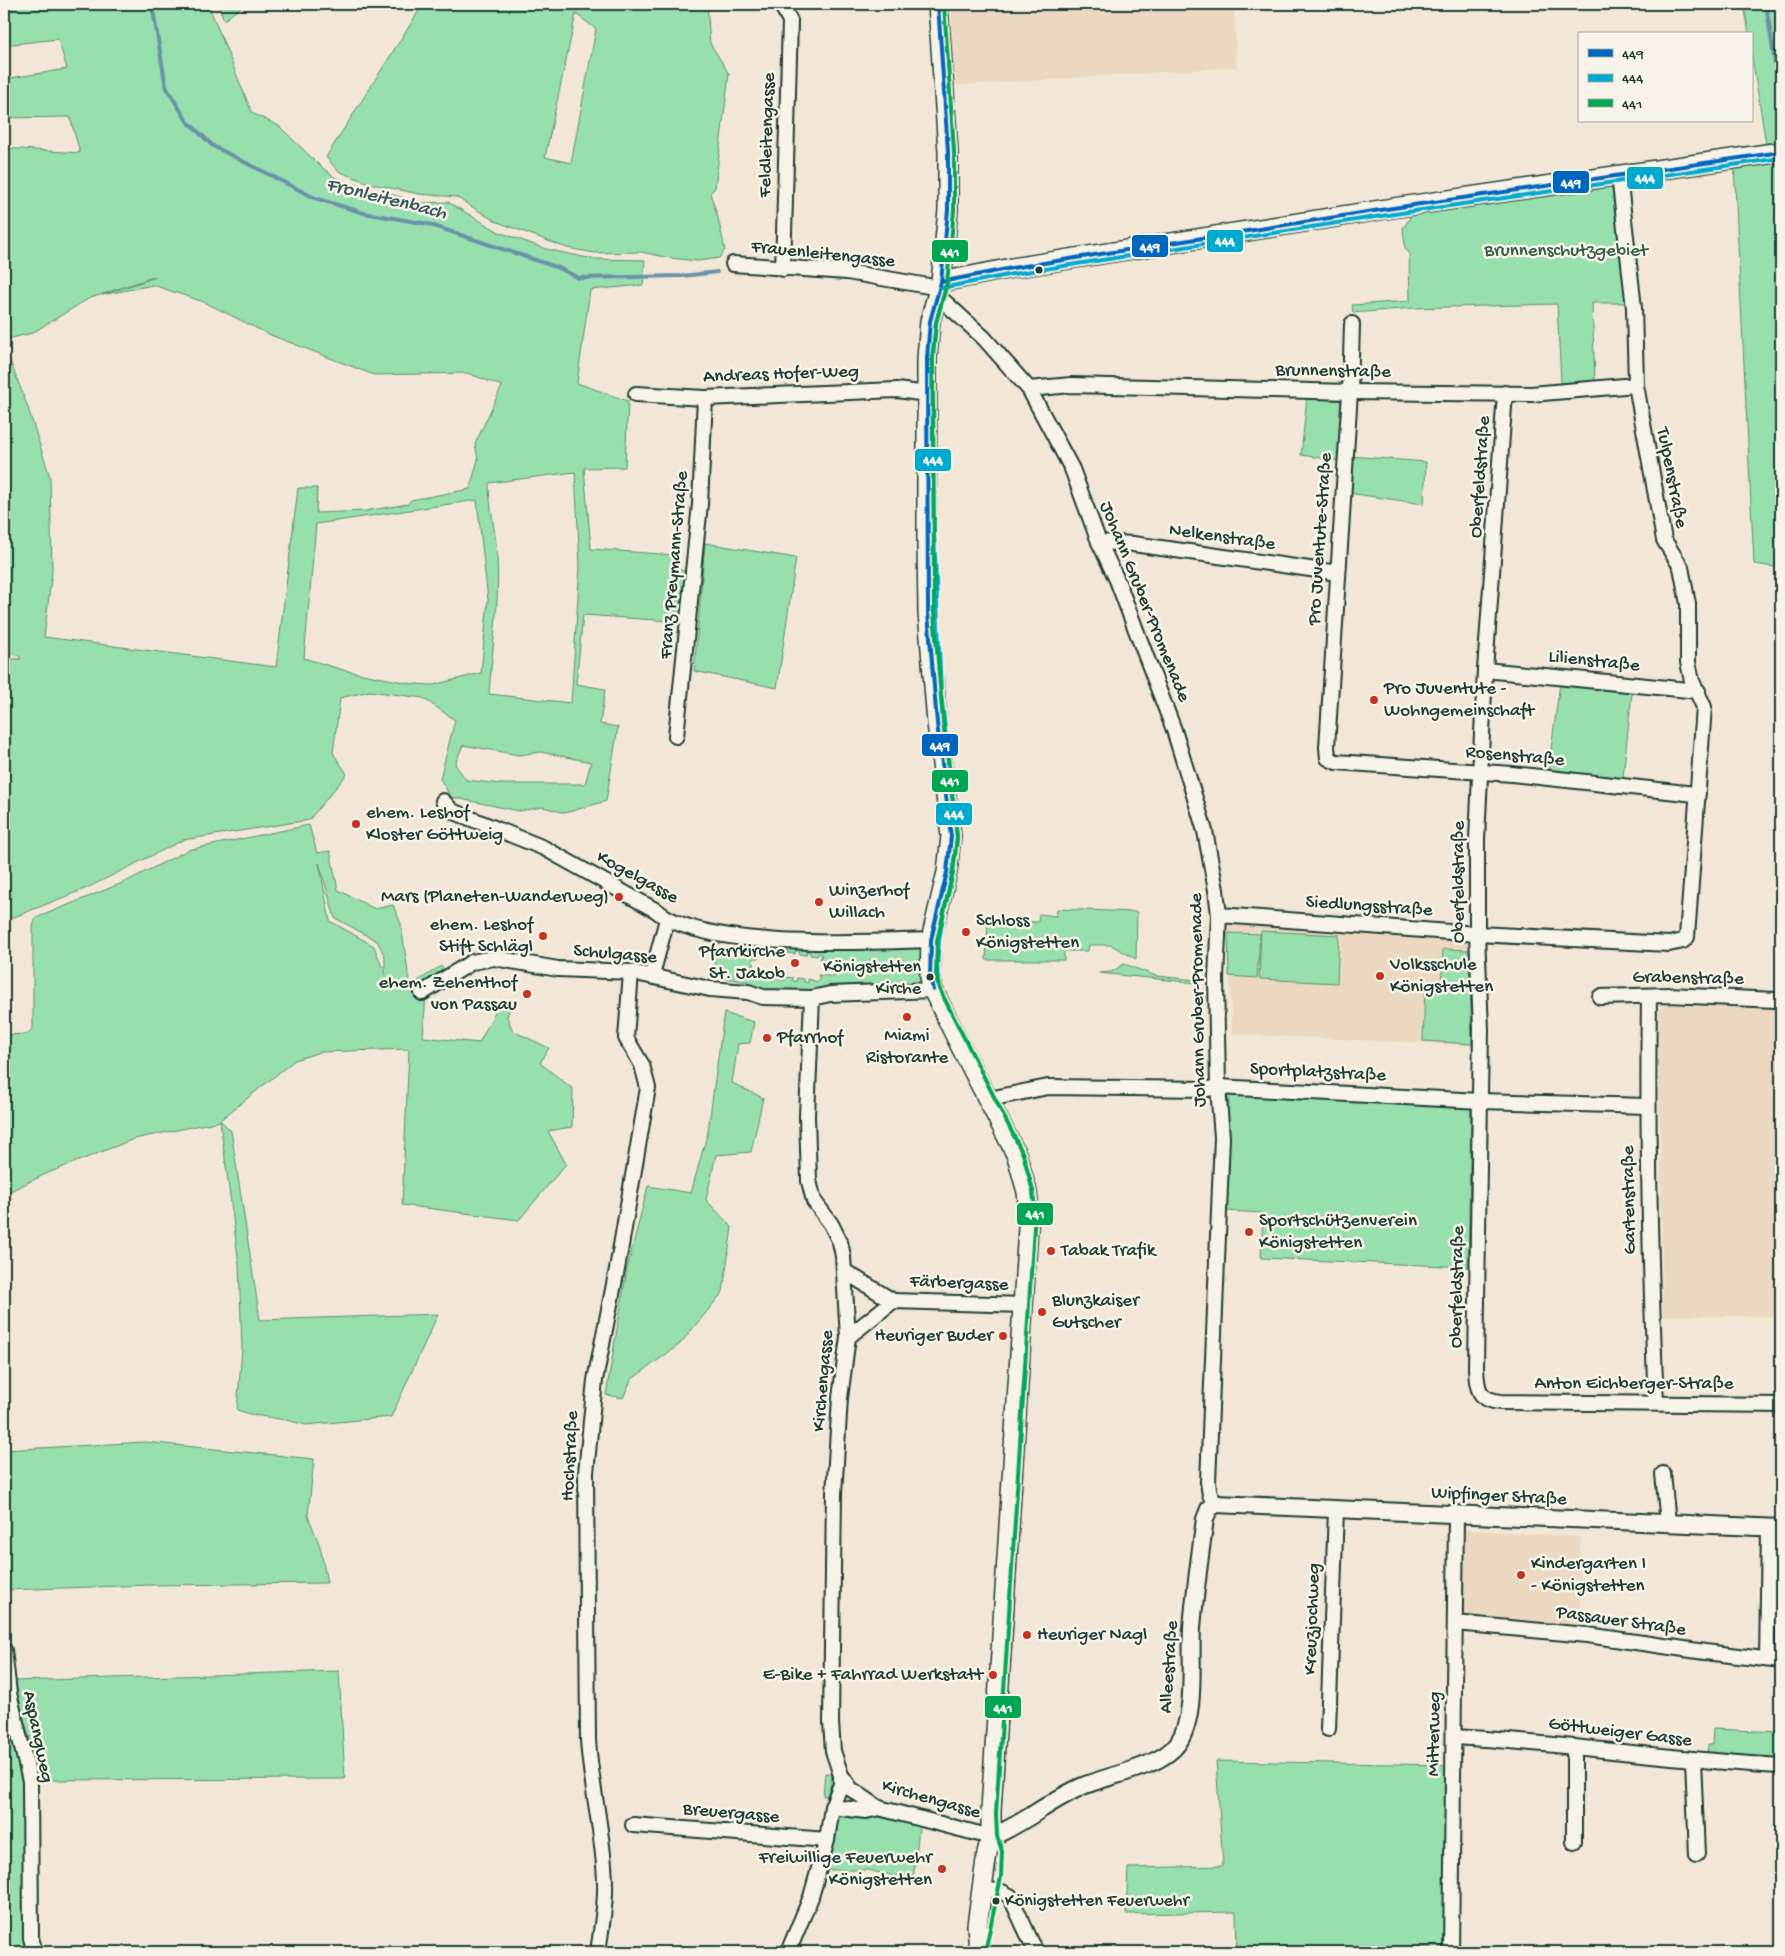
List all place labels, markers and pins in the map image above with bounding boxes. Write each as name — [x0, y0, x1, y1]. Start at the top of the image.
unlabelled marker — [1034, 265, 1044, 275]
place label: Pro Juventute - Wohngemeinschaft — [1383, 678, 1536, 723]
marker: Pro Juventute - Wohngemeinschaft — [1368, 694, 1380, 706]
place label: ehem. Leshof Kloster Göttweig — [366, 802, 503, 847]
marker: ehem. Leshof Kloster Göttweig — [350, 818, 362, 830]
place label: Winzerhof Willach — [829, 880, 911, 925]
place label: Mars (Planeten-Wanderweg) — [381, 886, 609, 909]
marker: Mars (Planeten-Wanderweg) — [613, 891, 625, 903]
marker: Winzerhof Willach — [813, 896, 825, 908]
place label: Schloss Königstetten — [976, 910, 1079, 955]
place label: ehem. Leshof Stift Schlägl — [430, 914, 535, 959]
marker: Schloss Königstetten — [960, 926, 972, 938]
marker: ehem. Leshof Stift Schlägl — [537, 930, 549, 942]
place label: Pfarrkirche St. Jakob — [698, 941, 785, 986]
place label: Volksschule Königstetten — [1389, 954, 1493, 999]
marker: Pfarrkirche St. Jakob — [789, 957, 801, 969]
place label: Königstetten Kirche — [823, 957, 922, 1000]
marker: Volksschule Königstetten — [1374, 970, 1386, 982]
place label: ehem. Zehenthof von Passau — [378, 972, 519, 1017]
marker: Königstetten Kirche — [925, 972, 935, 982]
marker: ehem. Zehenthof von Passau — [521, 988, 533, 1000]
marker: Miami Ristorante — [901, 1011, 913, 1023]
place label: Miami Ristorante — [866, 1025, 948, 1070]
place label: Pfarrhof — [776, 1027, 845, 1050]
marker: Pfarrhof — [761, 1032, 773, 1044]
place label: Sportschützenverein Königstetten — [1259, 1210, 1417, 1255]
marker: Sportschützenverein Königstetten — [1243, 1226, 1255, 1238]
place label: Tabak Trafik — [1060, 1240, 1157, 1263]
marker: Tabak Trafik — [1045, 1245, 1057, 1257]
place label: Blunzkaiser Gutscher — [1051, 1290, 1141, 1335]
marker: Blunzkaiser Gutscher — [1036, 1306, 1048, 1318]
place label: Heuriger Buder — [874, 1325, 995, 1348]
marker: Heuriger Buder — [997, 1330, 1009, 1342]
place label: Kindergarten I - Königstetten — [1531, 1553, 1646, 1598]
marker: Kindergarten I - Königstetten — [1515, 1569, 1527, 1581]
place label: Heuriger Nagl — [1037, 1624, 1147, 1647]
marker: Heuriger Nagl — [1021, 1629, 1033, 1641]
place label: E-Bike + Fahrrad Werkstatt — [763, 1664, 985, 1687]
marker: E-Bike + Fahrrad Werkstatt — [987, 1669, 999, 1681]
place label: Freiwillige Feuerwehr Königstetten — [758, 1847, 934, 1892]
marker: Freiwillige Feuerwehr Königstetten — [936, 1863, 948, 1875]
place label: Königstetten Feuerwehr — [1005, 1891, 1191, 1912]
marker: Königstetten Feuerwehr — [991, 1896, 1001, 1906]

